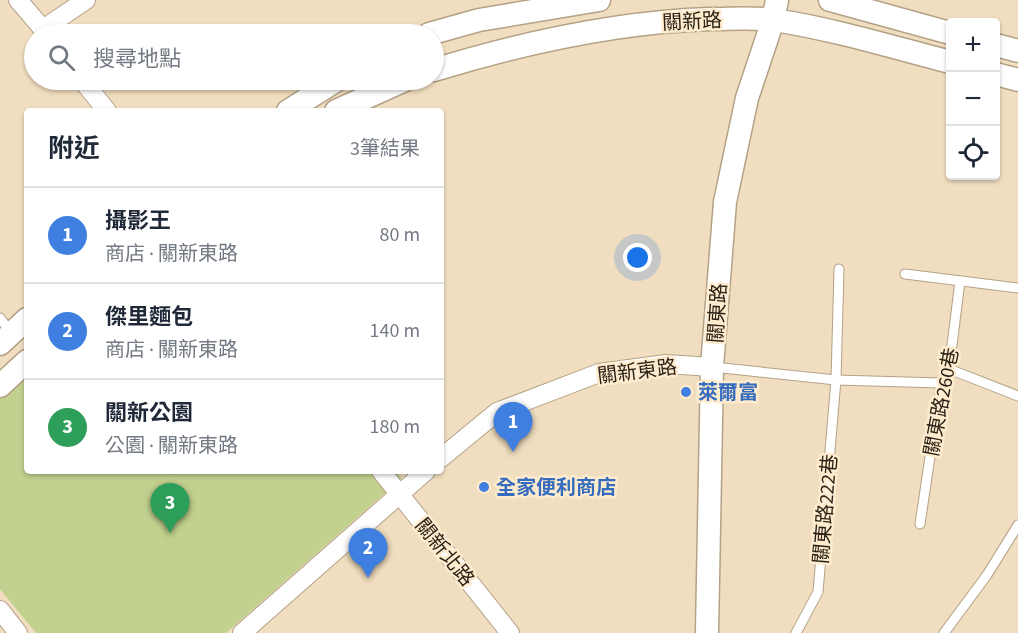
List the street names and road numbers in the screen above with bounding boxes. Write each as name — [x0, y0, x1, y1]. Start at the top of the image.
street label: 關新路 — [661, 6, 723, 38]
street label: 關東路 — [702, 282, 734, 344]
street label: 關東路260巷 — [918, 346, 966, 459]
street label: 關新東路 — [596, 353, 679, 391]
street label: 關東路222巷 — [807, 453, 845, 565]
street label: 關新北路 — [408, 513, 480, 593]

